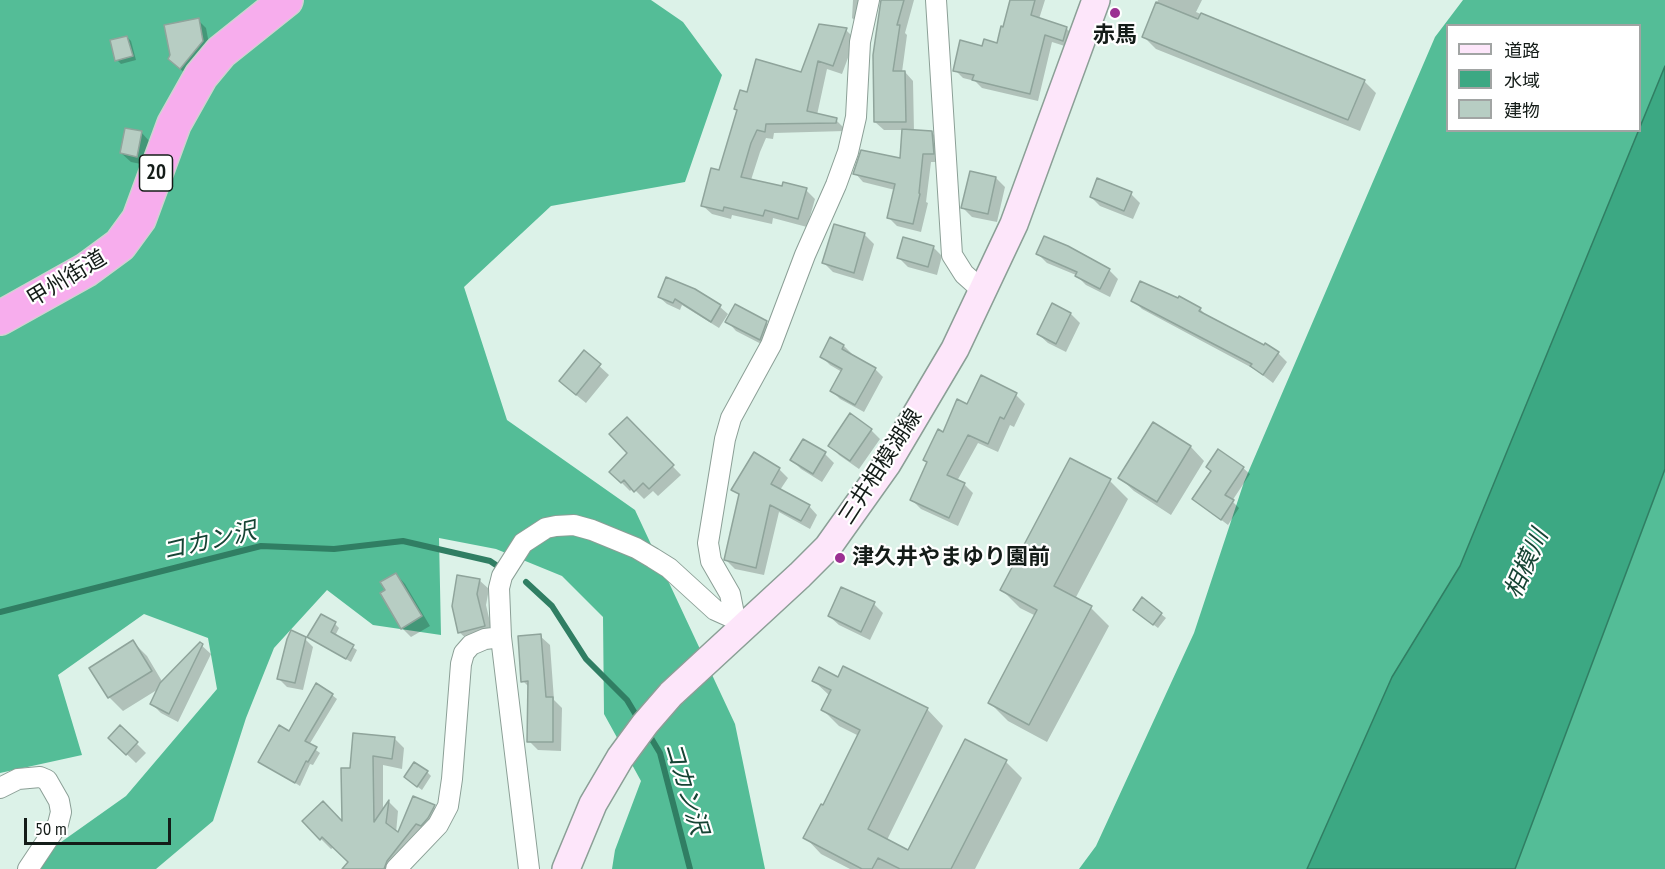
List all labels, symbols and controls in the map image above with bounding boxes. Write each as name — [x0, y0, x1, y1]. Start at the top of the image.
marker: 赤馬 — [1108, 6, 1122, 20]
place label: 赤馬 — [1093, 23, 1137, 49]
legend — [1446, 24, 1641, 132]
text: 道路 — [1504, 39, 1540, 62]
text: 水域 — [1504, 69, 1540, 92]
text: 建物 — [1504, 99, 1540, 122]
road number: 20 — [140, 155, 172, 191]
street label: 甲州街道 — [22, 245, 112, 313]
street label: 三井相模湖線 — [834, 404, 928, 530]
water label: コカン沢 — [159, 517, 259, 567]
water label: 相模川 — [1499, 525, 1555, 603]
place label: 津久井やまゆり園前 — [852, 545, 1050, 571]
marker: 津久井やまゆり園前 — [833, 551, 847, 565]
water label: コカン沢 — [657, 738, 713, 838]
scale bar — [27, 806, 174, 844]
text: 50 m — [35, 817, 67, 840]

